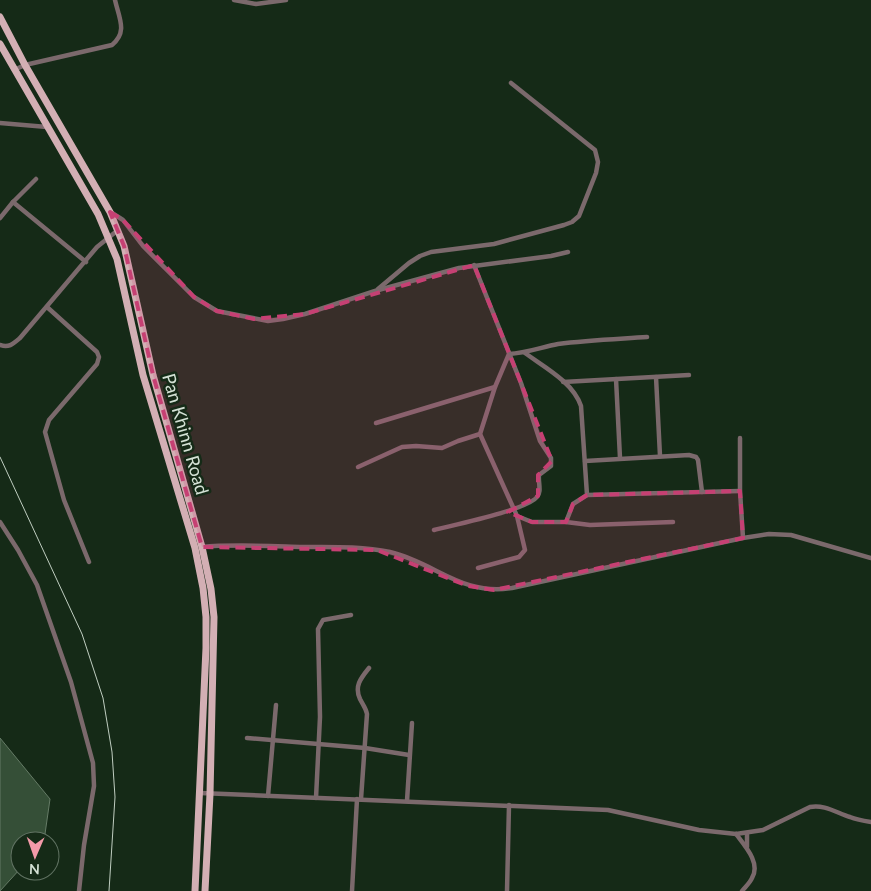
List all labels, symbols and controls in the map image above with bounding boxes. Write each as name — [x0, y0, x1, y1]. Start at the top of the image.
street label: Pan Khinn Road — [158, 371, 214, 497]
north arrow — [10, 831, 60, 881]
text: N — [29, 861, 40, 878]

